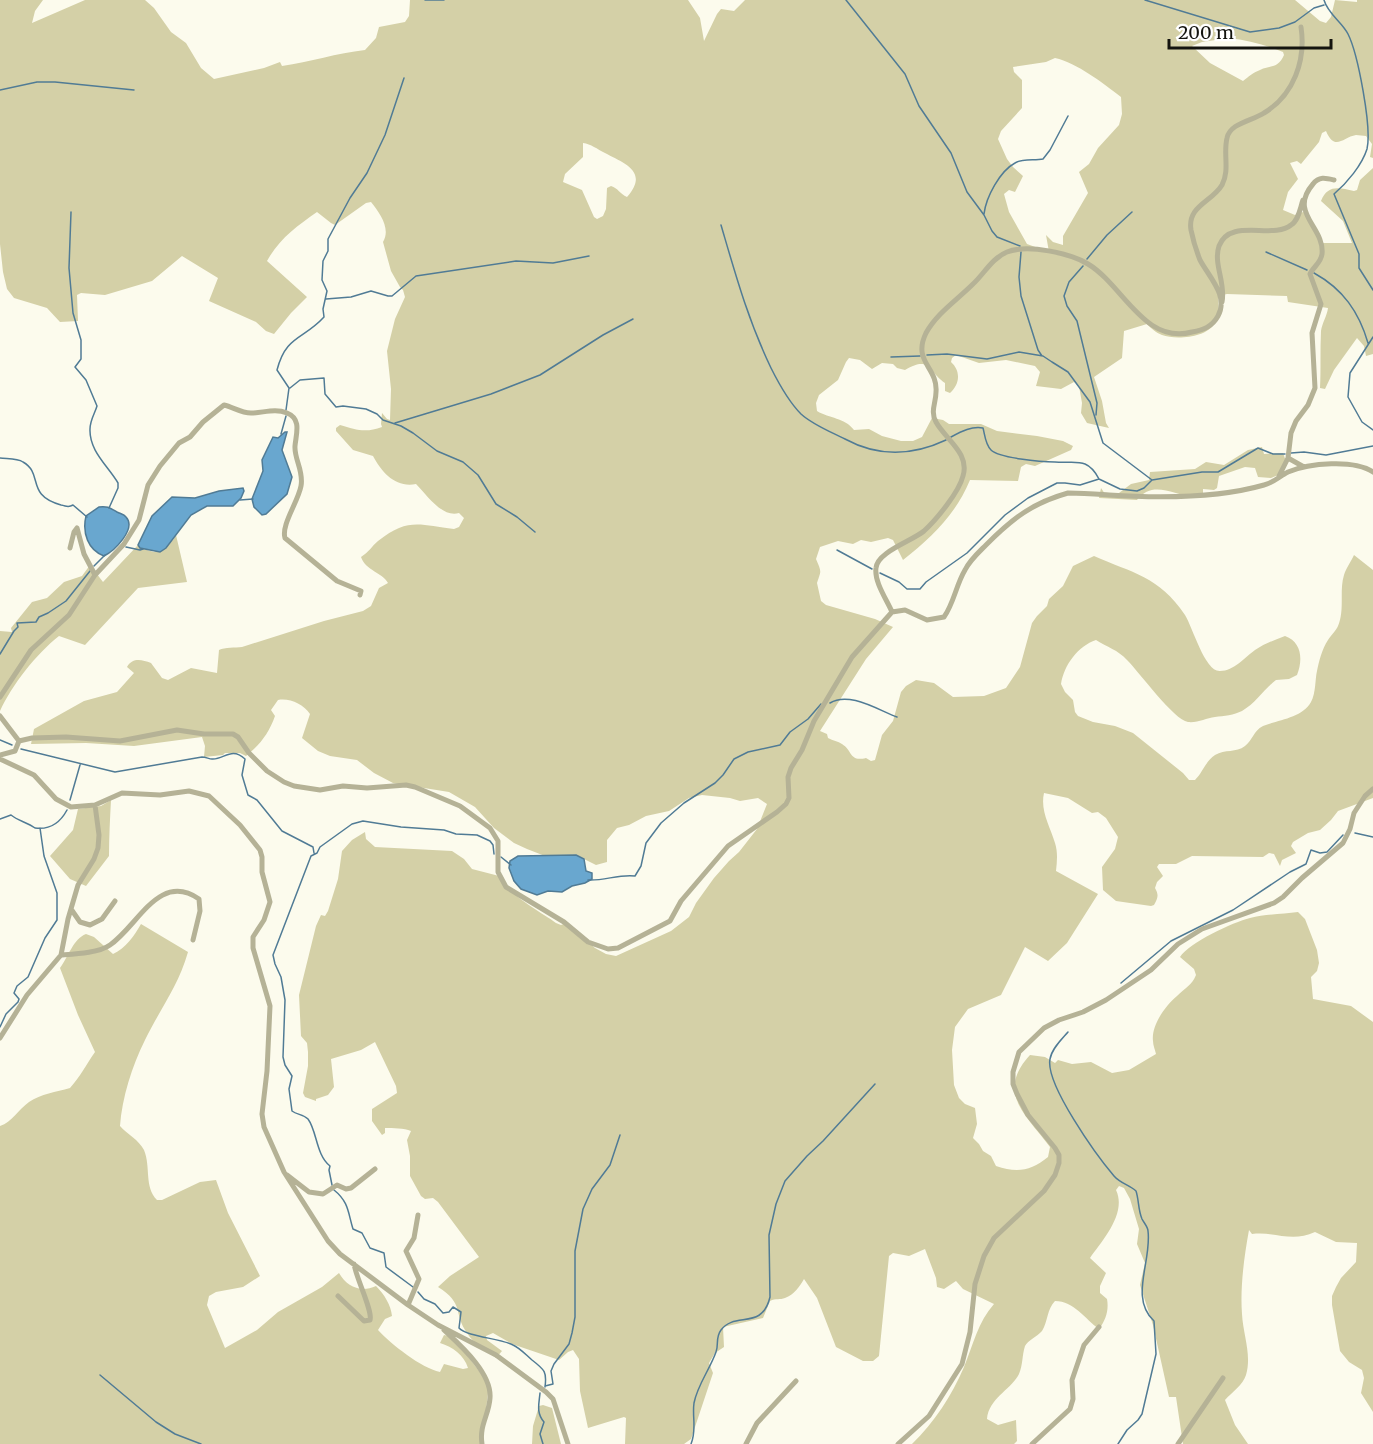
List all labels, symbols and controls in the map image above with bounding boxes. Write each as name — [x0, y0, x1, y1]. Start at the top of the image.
scale bar — [1169, 12, 1331, 50]
text: 200 m — [1178, 21, 1234, 44]

